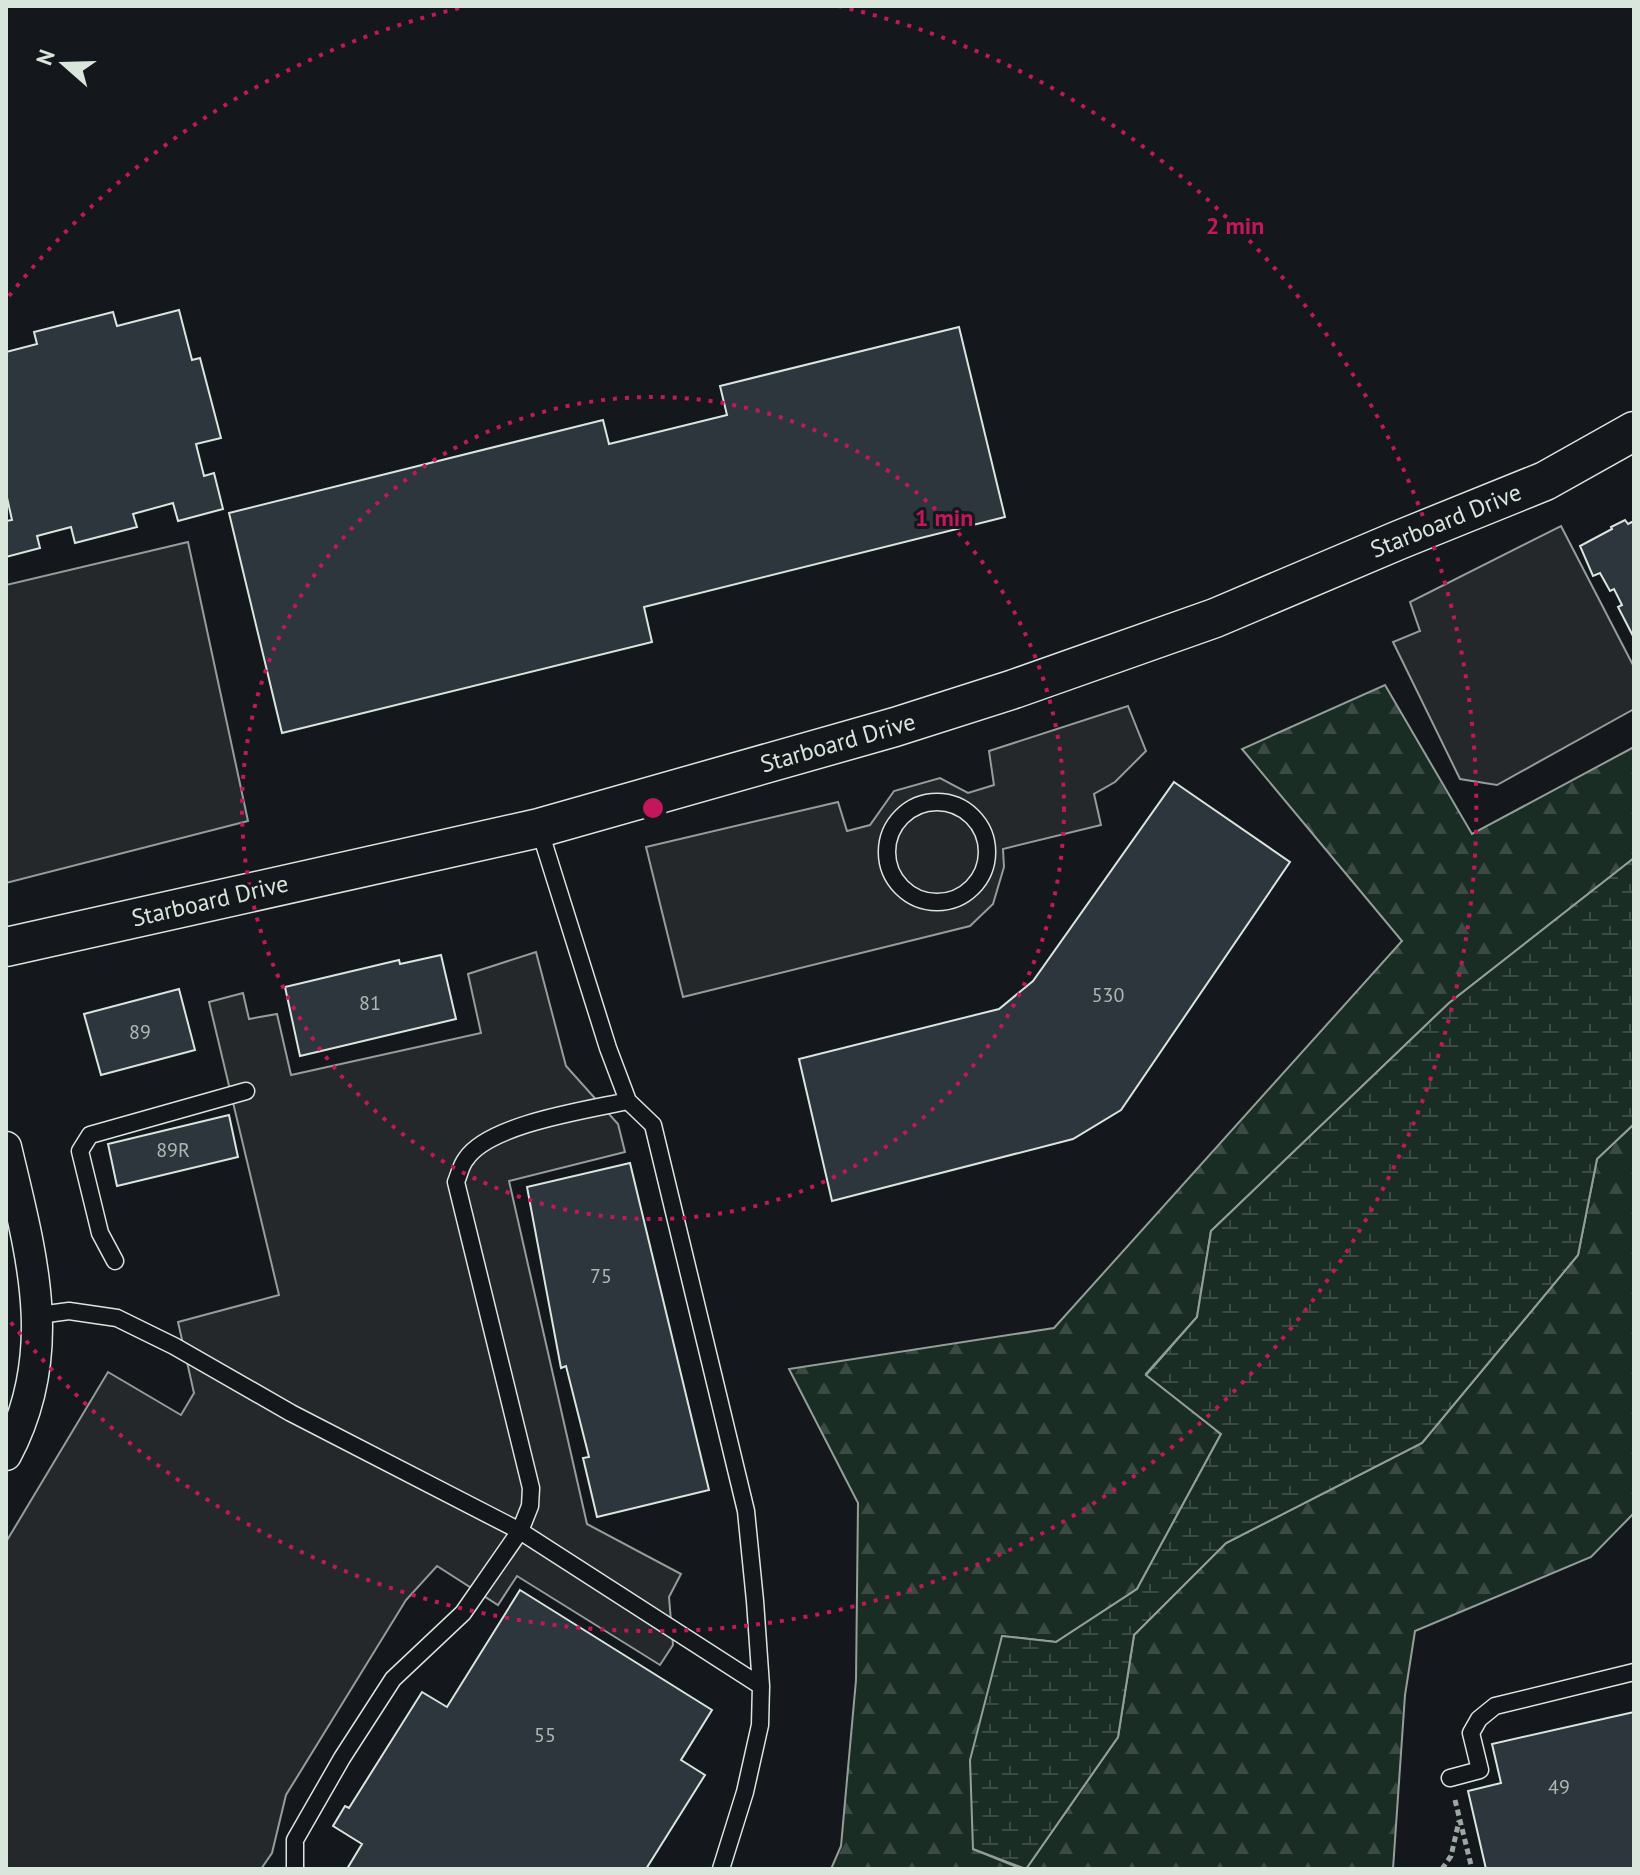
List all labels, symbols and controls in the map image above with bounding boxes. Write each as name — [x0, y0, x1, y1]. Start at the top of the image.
north arrow — [24, 24, 104, 104]
text: N — [30, 46, 61, 69]
text: 2 min — [1206, 210, 1264, 241]
street label: Starboard Drive — [1366, 476, 1526, 565]
text: 1 min — [915, 502, 973, 533]
street label: Starboard Drive — [757, 706, 919, 779]
centre of rings — [639, 794, 667, 822]
street label: Starboard Drive — [128, 867, 291, 934]
house number: 530 — [1092, 982, 1124, 1008]
house number: 81 — [359, 990, 381, 1016]
house number: 89 — [129, 1019, 151, 1045]
house number: 89R — [156, 1137, 190, 1163]
house number: 75 — [590, 1263, 612, 1289]
house number: 55 — [534, 1722, 556, 1748]
house number: 49 — [1548, 1774, 1570, 1800]

